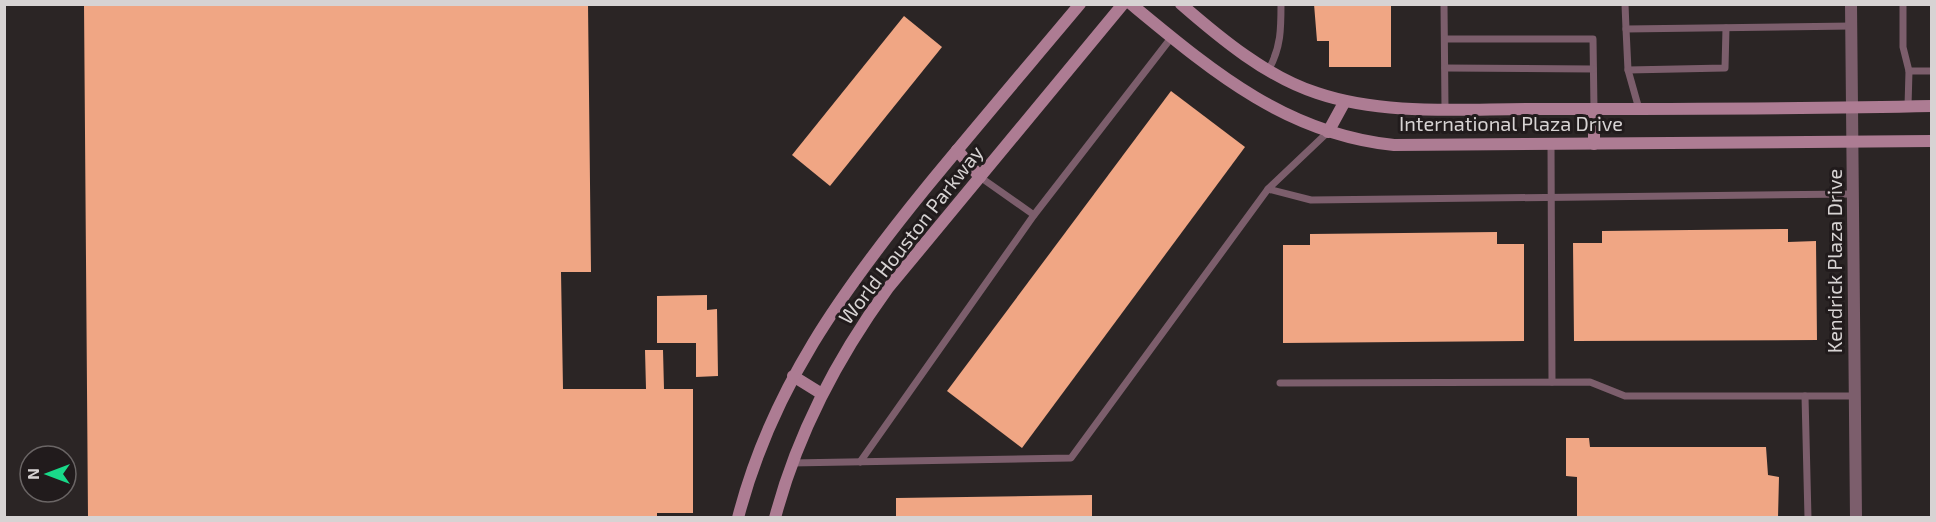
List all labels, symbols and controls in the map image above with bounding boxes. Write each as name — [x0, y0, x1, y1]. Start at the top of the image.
street label: International Plaza Drive — [1399, 111, 1623, 135]
street label: World Houston Parkway — [833, 140, 988, 328]
street label: Kendrick Plaza Drive — [1822, 169, 1846, 353]
north arrow — [18, 444, 78, 504]
text: N — [23, 468, 42, 480]

